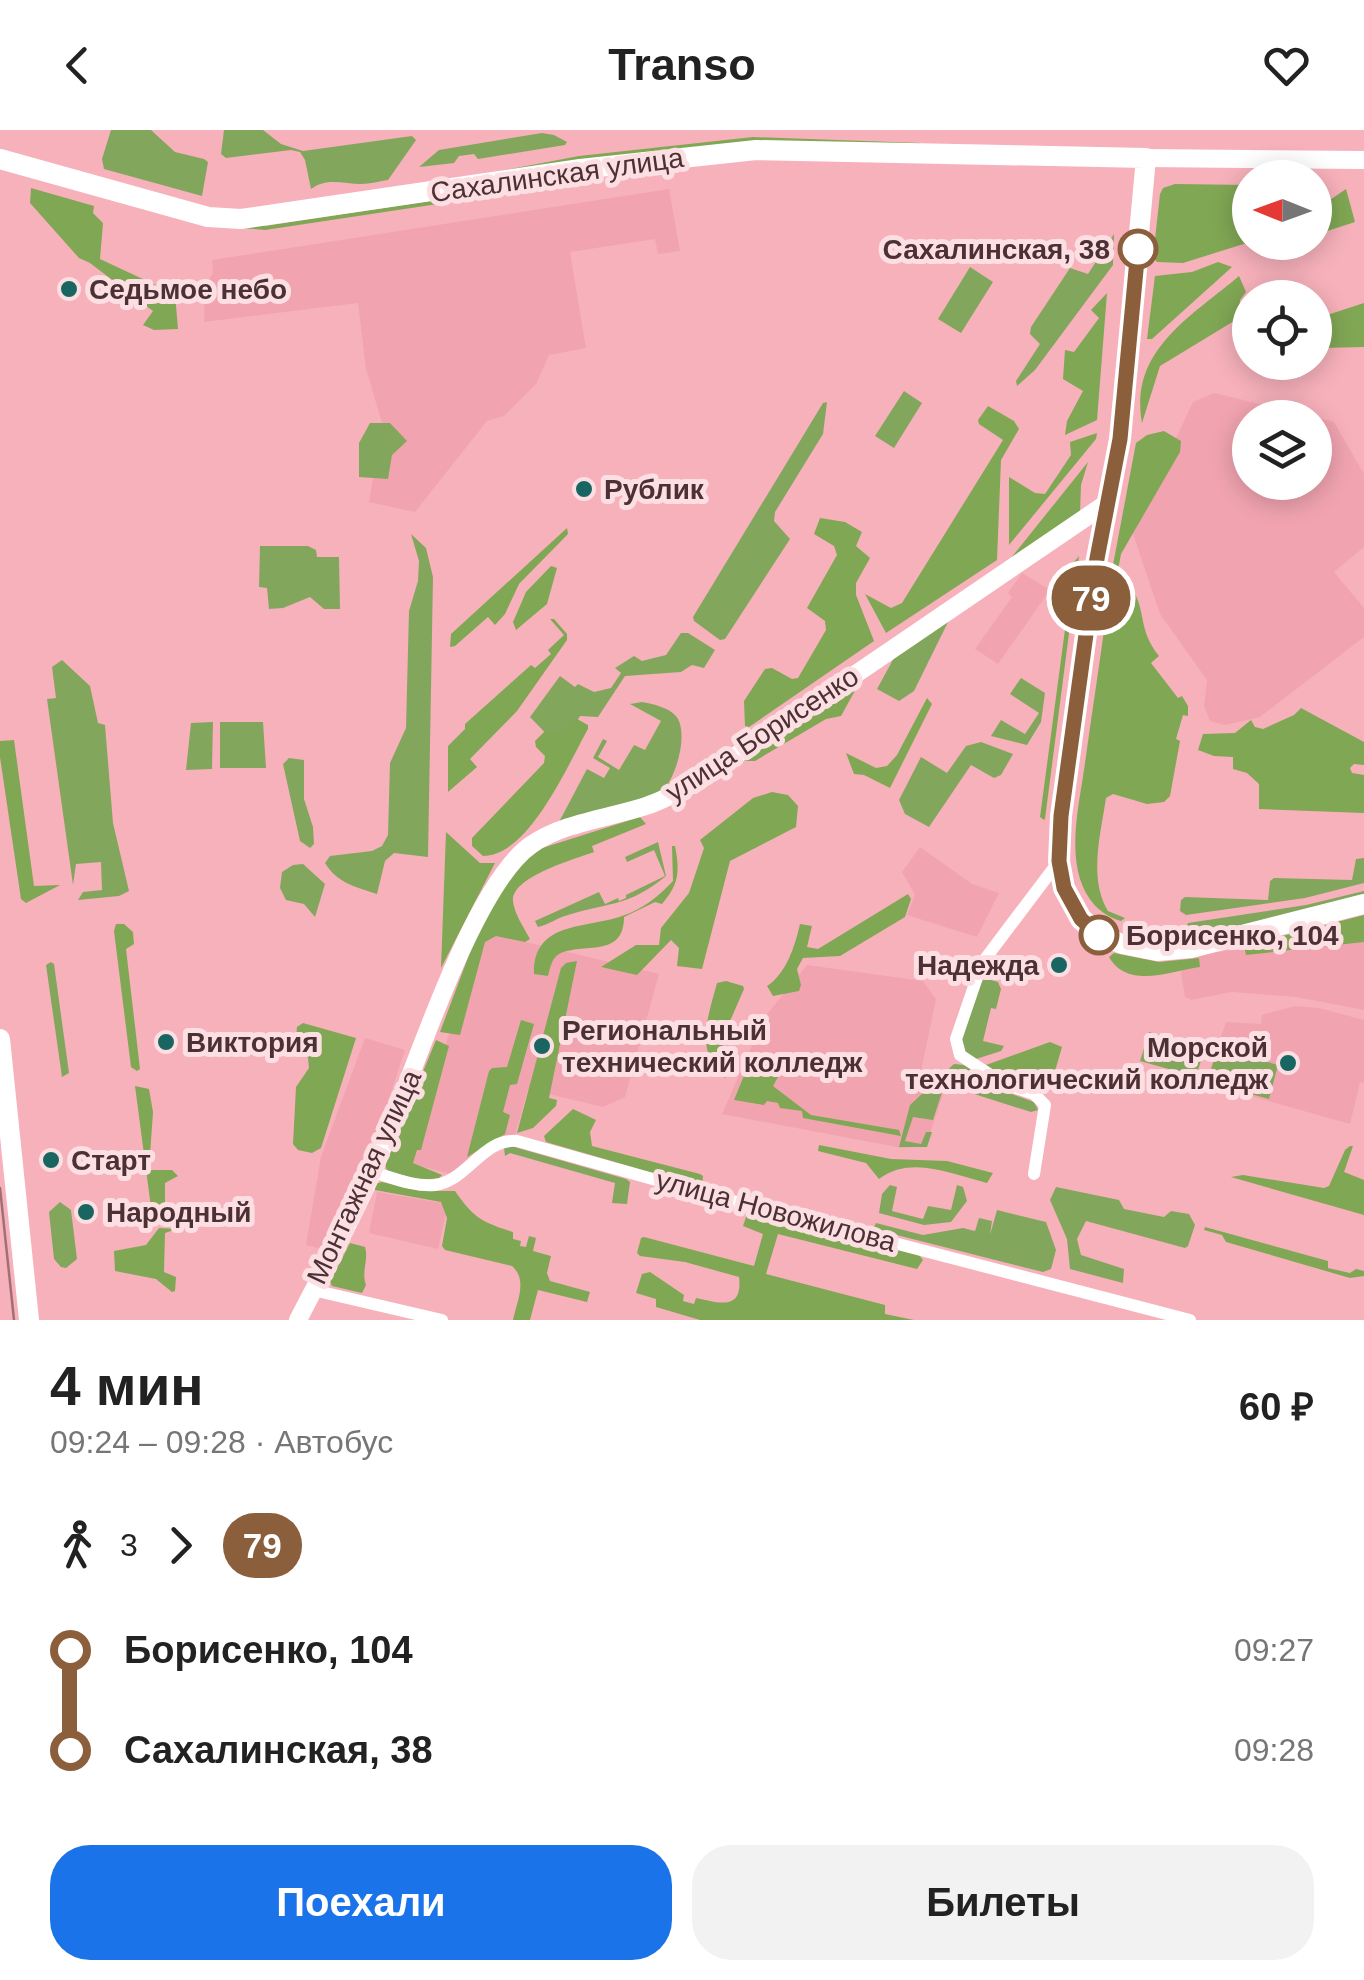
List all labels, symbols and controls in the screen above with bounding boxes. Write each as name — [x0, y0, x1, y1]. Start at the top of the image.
icon: back — [50, 38, 105, 93]
icon: heart — [1259, 38, 1314, 93]
text: Transo — [608, 39, 756, 90]
street label: Сахалинская улица — [428, 142, 686, 208]
north arrow — [1232, 160, 1332, 260]
map controls — [1232, 160, 1332, 500]
marker: Сахалинская, 38 — [1119, 230, 1157, 268]
place label: Сахалинская, 38 — [883, 234, 1110, 265]
place label: Седьмое небо — [89, 274, 287, 305]
marker: Седьмое небо — [58, 278, 80, 300]
button: locate — [1232, 280, 1332, 380]
button: layers — [1232, 400, 1332, 500]
place label: Рублик — [604, 474, 705, 505]
marker: Рублик — [573, 478, 595, 500]
line badge: 79 — [1046, 566, 1136, 630]
text: 79 — [1072, 579, 1110, 618]
street label: улица Борисенко — [660, 660, 864, 808]
marker: Борисенко, 104 — [1080, 916, 1118, 954]
place label: Борисенко, 104 — [1126, 920, 1339, 951]
place label: Надежда — [917, 950, 1039, 981]
marker: Надежда — [1048, 954, 1070, 976]
place label: Региональный технический колледж — [562, 1015, 863, 1078]
place label: Виктория — [186, 1027, 319, 1058]
marker: Виктория — [155, 1031, 177, 1053]
place label: Морской технологический колледж — [905, 1032, 1269, 1095]
marker: Региональный технический колледж — [531, 1035, 553, 1057]
marker: Морской технологический колледж — [1277, 1052, 1299, 1074]
street label: Монтажная улица — [301, 1065, 427, 1289]
place label: Старт — [71, 1145, 151, 1176]
marker: Старт — [40, 1149, 62, 1171]
street label: улица Новожилова — [653, 1164, 900, 1258]
place label: Народный — [106, 1197, 251, 1228]
marker: Народный — [75, 1201, 97, 1223]
text: 4 мин — [50, 1355, 204, 1417]
text: 60 ₽ — [1239, 1386, 1314, 1428]
text: 09:24 – 09:28 · Автобус — [50, 1424, 393, 1460]
icon: walk — [50, 1518, 105, 1573]
icon: forward — [153, 1518, 208, 1573]
text: 79 — [243, 1526, 282, 1565]
text: 3 — [120, 1527, 138, 1563]
text: Борисенко, 104 — [124, 1629, 413, 1671]
text: 09:27 — [1234, 1632, 1314, 1668]
text: Сахалинская, 38 — [124, 1729, 433, 1771]
text: 09:28 — [1234, 1732, 1314, 1768]
button: Поехали — [50, 1845, 672, 1960]
button: Билеты — [692, 1845, 1314, 1960]

